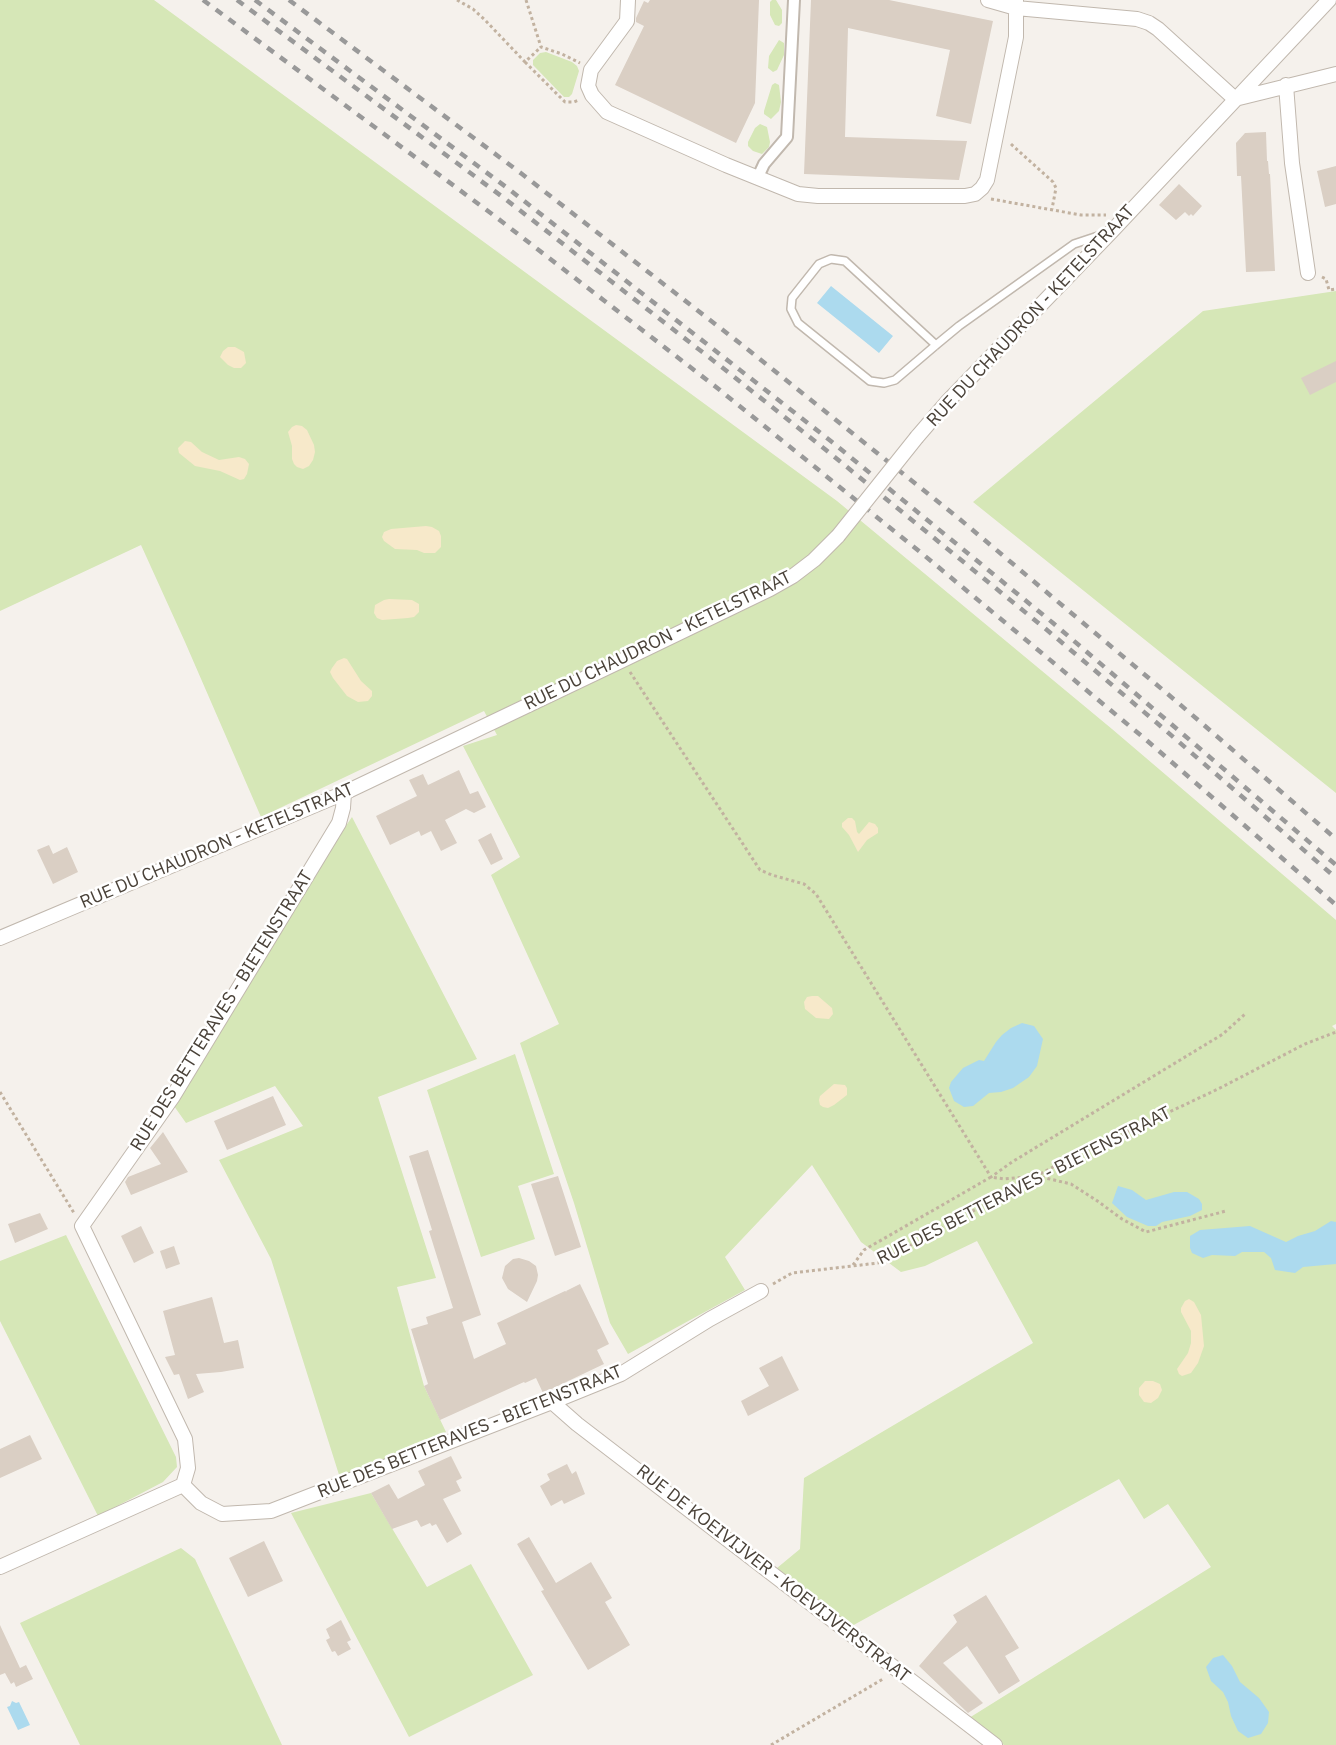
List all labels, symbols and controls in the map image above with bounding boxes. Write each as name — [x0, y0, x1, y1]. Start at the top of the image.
street label: RUE DU CHAUDRON - KETELSTRAAT — [923, 201, 1139, 431]
street label: RUE DU CHAUDRON - KETELSTRAAT — [521, 567, 795, 715]
street label: RUE DU CHAUDRON - KETELSTRAAT — [77, 778, 357, 914]
street label: RUE DES BETTERAVES - BIETENSTRAAT — [126, 867, 318, 1155]
street label: RUE DES BETTERAVES - BIETENSTRAAT — [874, 1102, 1174, 1270]
street label: RUE DES BETTERAVES - BIETENSTRAAT — [315, 1361, 625, 1503]
street label: RUE DE KOEIVIJVER - KOEVIJVERSTRAAT — [632, 1460, 914, 1688]

